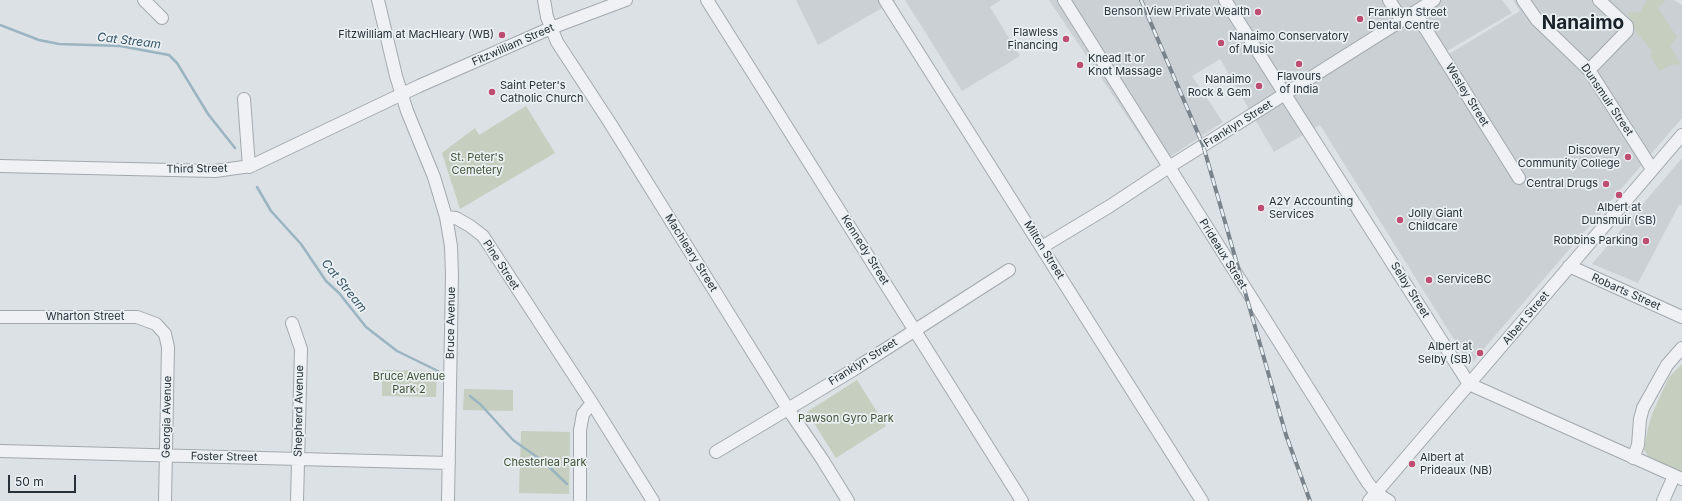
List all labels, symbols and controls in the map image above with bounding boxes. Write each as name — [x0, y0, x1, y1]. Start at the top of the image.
place label: Benson View Private Wealth — [1104, 5, 1250, 19]
place label: Franklyn Street Dental Centre — [1368, 6, 1447, 32]
marker: Benson View Private Wealth — [1253, 7, 1263, 17]
district label: Nanaimo — [1542, 12, 1624, 34]
marker: Franklyn Street Dental Centre — [1355, 14, 1365, 24]
street label: Fitzwilliam Street — [470, 21, 556, 69]
place label: Flawless Financing — [1007, 26, 1058, 52]
place label: Fitzwilliam at MacHleary (WB) — [338, 28, 494, 42]
water label: Cat Stream — [96, 30, 162, 52]
marker: Fitzwilliam at MacHleary (WB) — [497, 30, 507, 40]
place label: Nanaimo Conservatory of Music — [1229, 30, 1349, 56]
marker: Flawless Financing — [1061, 34, 1071, 44]
marker: Nanaimo Conservatory of Music — [1216, 38, 1226, 48]
place label: Knead It or Knot Massage — [1088, 52, 1162, 78]
marker: Flavours of India — [1294, 59, 1304, 69]
marker: Knead It or Knot Massage — [1075, 60, 1085, 70]
street label: Wesley Street — [1442, 61, 1492, 129]
street label: Dunsmuir Street — [1578, 62, 1636, 138]
place label: Flavours of India — [1277, 70, 1321, 96]
place label: Nanaimo Rock & Gem — [1188, 73, 1251, 99]
place label: Saint Peter's Catholic Church — [500, 79, 583, 105]
marker: Nanaimo Rock & Gem — [1254, 81, 1264, 91]
marker: Saint Peter's Catholic Church — [487, 87, 497, 97]
street label: Franklyn Street — [1201, 98, 1275, 150]
place label: Discovery Community College — [1518, 144, 1620, 170]
park label: St. Peter's Cemetery — [450, 151, 504, 177]
marker: Discovery Community College — [1623, 152, 1633, 162]
street label: Third Street — [166, 162, 228, 176]
place label: Central Drugs — [1526, 177, 1598, 191]
marker: Central Drugs — [1601, 179, 1611, 189]
marker: Albert at Dunsmuir (SB) — [1614, 190, 1624, 200]
place label: A2Y Accounting Services — [1269, 195, 1353, 221]
place label: Albert at Dunsmuir (SB) — [1581, 201, 1657, 227]
marker: A2Y Accounting Services — [1256, 203, 1266, 213]
place label: Jolly Giant Childcare — [1408, 207, 1463, 233]
street label: Machleary Street — [662, 212, 720, 294]
street label: Kennedy Street — [838, 213, 892, 287]
marker: Jolly Giant Childcare — [1395, 215, 1405, 225]
street label: Prideaux Street — [1196, 217, 1250, 291]
street label: Milton Street — [1021, 218, 1067, 282]
place label: Robbins Parking — [1553, 234, 1638, 248]
marker: Robbins Parking — [1641, 236, 1651, 246]
street label: Pine Street — [480, 238, 522, 292]
water label: Cat Stream — [318, 257, 370, 315]
street label: Selby Street — [1388, 260, 1432, 320]
street label: Robarts Street — [1589, 271, 1663, 313]
place label: ServiceBC — [1437, 273, 1492, 287]
marker: ServiceBC — [1424, 275, 1434, 285]
street label: Bruce Avenue — [444, 287, 458, 359]
street label: Albert Street — [1500, 289, 1552, 347]
street label: Wharton Street — [46, 310, 124, 324]
street label: Franklyn Street — [826, 336, 900, 388]
place label: Albert at Selby (SB) — [1418, 340, 1472, 366]
marker: Albert at Selby (SB) — [1475, 348, 1485, 358]
street label: Shepherd Avenue — [292, 365, 306, 457]
park label: Bruce Avenue Park 2 — [373, 370, 445, 396]
street label: Georgia Avenue — [160, 376, 174, 458]
park label: Pawson Gyro Park — [798, 412, 894, 426]
street label: Foster Street — [191, 450, 257, 464]
place label: Albert at Prideaux (NB) — [1420, 451, 1493, 477]
park label: Chesterlea Park — [504, 456, 586, 470]
marker: Albert at Prideaux (NB) — [1407, 459, 1417, 469]
scale bar — [10, 467, 78, 493]
text: 50 m — [15, 474, 44, 489]

